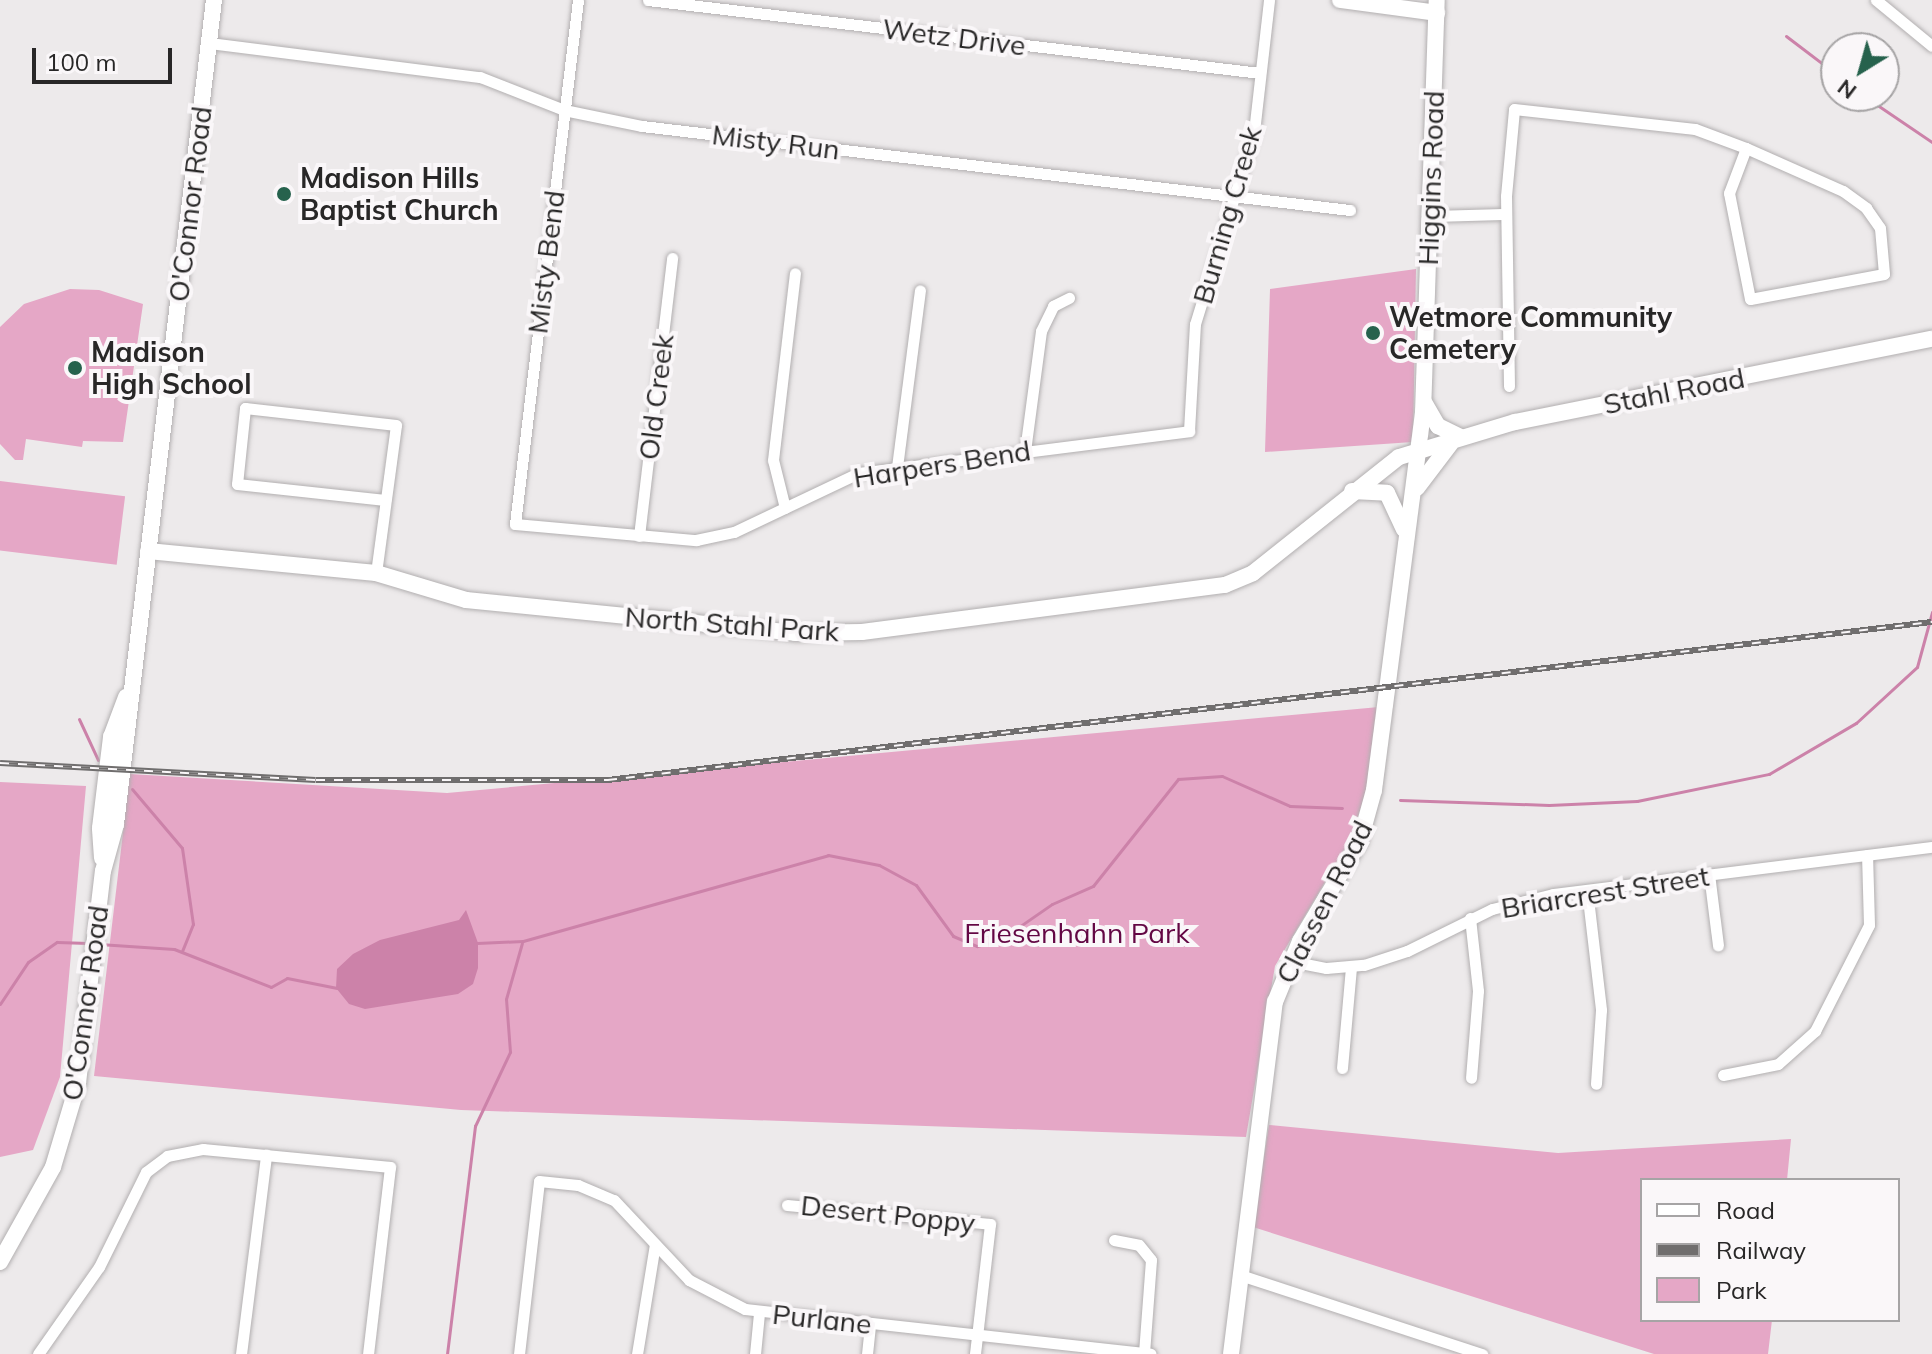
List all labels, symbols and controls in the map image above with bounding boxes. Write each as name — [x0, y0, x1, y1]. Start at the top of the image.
street label: Wetz Drive — [880, 12, 1028, 62]
scale bar — [36, 32, 176, 82]
north arrow — [1820, 32, 1900, 112]
text: 100 m — [46, 47, 117, 77]
text: N — [1832, 73, 1862, 106]
street label: Higgins Road — [1411, 90, 1451, 266]
street label: O'Connor Road — [161, 104, 219, 304]
street label: Misty Run — [710, 117, 842, 167]
street label: Burning Creek — [1186, 122, 1268, 308]
place label: Madison Hills Baptist Church — [300, 161, 499, 227]
marker: Madison Hills Baptist Church — [275, 185, 293, 203]
street label: Misty Bend — [521, 188, 571, 336]
place label: Wetmore Community Cemetery — [1389, 300, 1672, 366]
marker: Wetmore Community Cemetery — [1364, 324, 1382, 342]
street label: Old Creek — [632, 332, 680, 462]
place label: Madison High School — [91, 335, 251, 401]
marker: Madison High School — [66, 359, 84, 377]
street label: Stahl Road — [1601, 361, 1747, 421]
street label: Harpers Bend — [851, 433, 1033, 495]
street label: North Stahl Park — [624, 600, 840, 648]
street label: Classen Road — [1269, 815, 1379, 989]
street label: Briarcrest Street — [1499, 859, 1711, 925]
street label: O'Connor Road — [55, 903, 115, 1103]
park label: Friesenhahn Park — [964, 916, 1190, 950]
legend — [1640, 1178, 1900, 1322]
street label: Desert Poppy — [799, 1188, 977, 1240]
text: Road — [1716, 1195, 1775, 1225]
text: Railway — [1716, 1235, 1806, 1265]
text: Park — [1716, 1275, 1767, 1305]
street label: Purlane — [771, 1297, 873, 1341]

